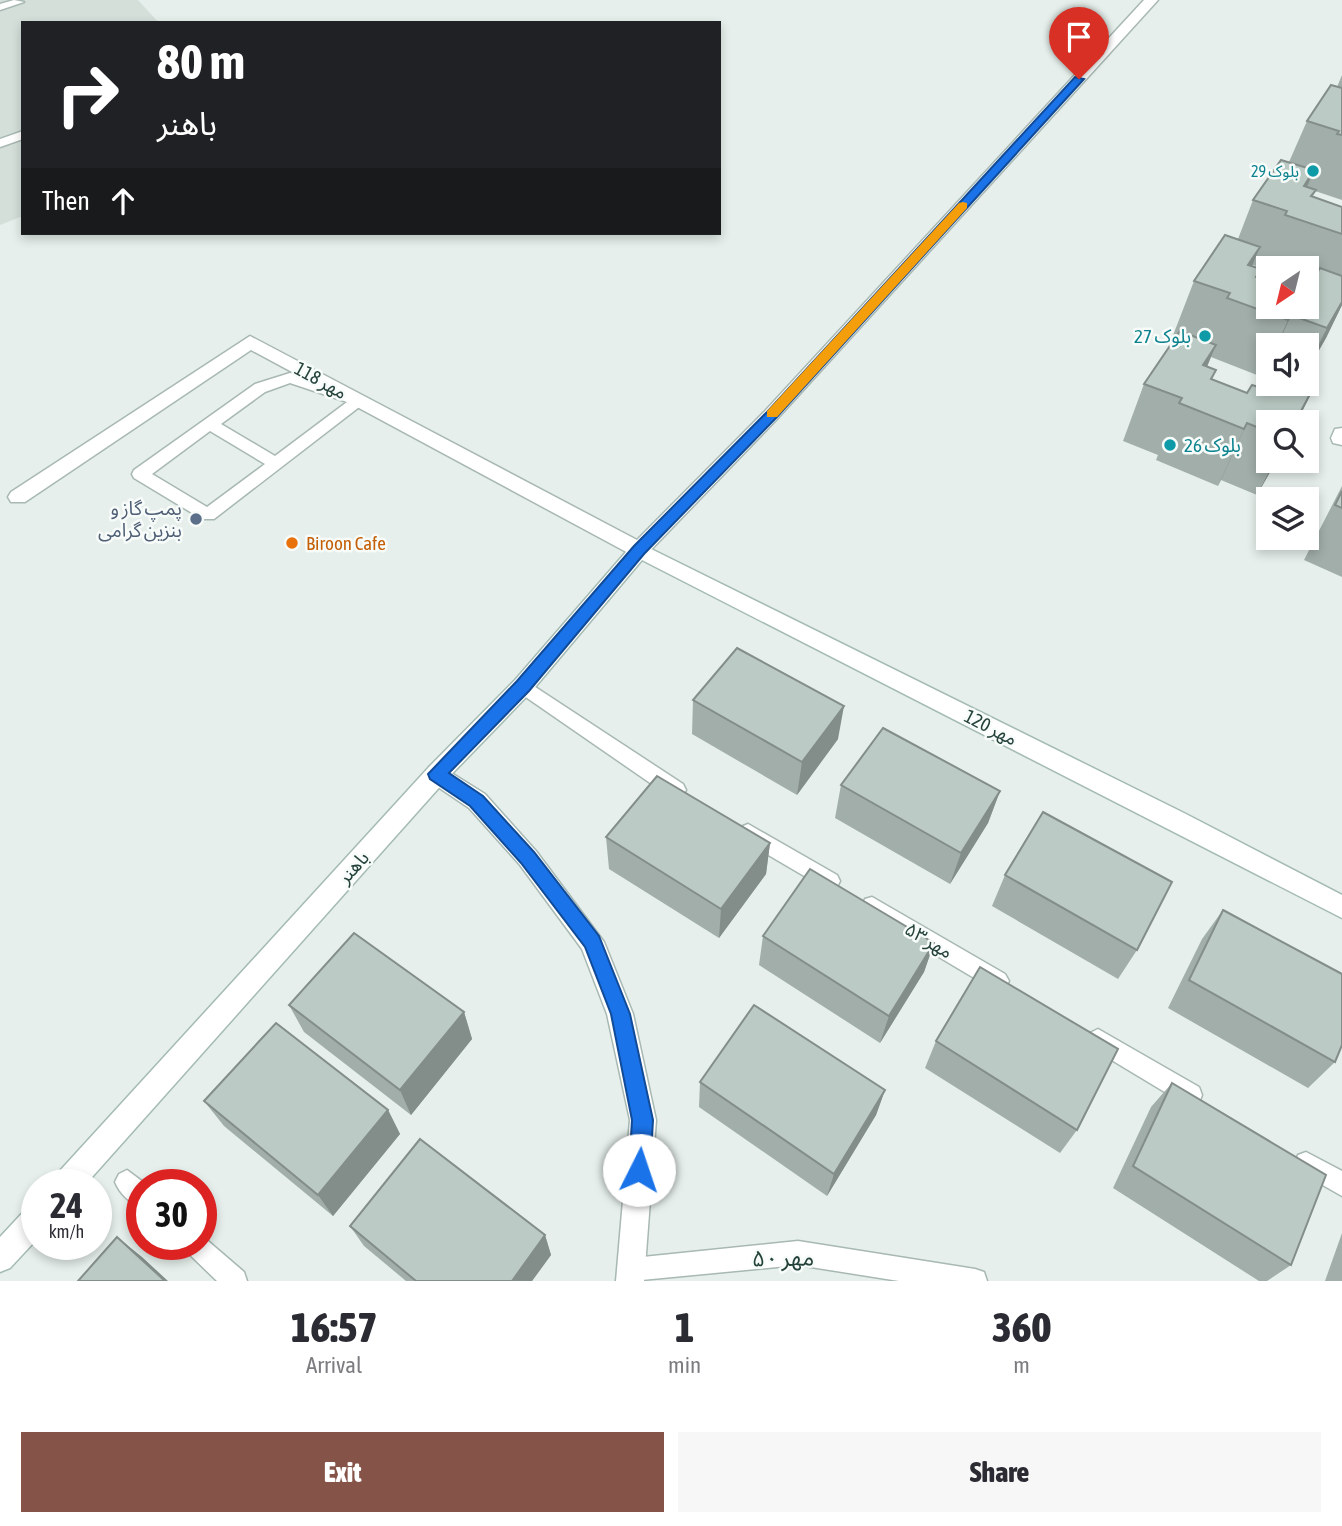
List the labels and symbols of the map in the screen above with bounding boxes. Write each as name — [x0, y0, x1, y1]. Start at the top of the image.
pin — [1049, 7, 1109, 79]
place label: بلوک 29 — [1251, 162, 1299, 181]
marker: بلوک 29 — [1305, 163, 1321, 179]
north arrow — [1256, 256, 1320, 318]
place label: بلوک 27 — [1134, 325, 1191, 348]
marker: بلوک 27 — [1197, 328, 1213, 344]
street label: مهر 118 — [290, 357, 351, 404]
place label: بلوک 26 — [1184, 434, 1241, 457]
marker: بلوک 26 — [1162, 437, 1178, 453]
place label: پمپ گاز و بنزین گرامی — [98, 497, 182, 542]
marker: پمپ گاز و بنزین گرامی — [188, 511, 204, 527]
place label: Biroon Cafe — [306, 532, 386, 554]
marker: Biroon Cafe — [284, 535, 300, 551]
street label: مهر 120 — [960, 704, 1021, 751]
street label: باهنر — [332, 846, 374, 889]
street label: مهر ۵۳ — [901, 917, 957, 964]
position arrow — [602, 1133, 676, 1207]
speed limit sign: 30 — [126, 1169, 217, 1260]
street label: مهر ۵۰ — [752, 1244, 814, 1273]

